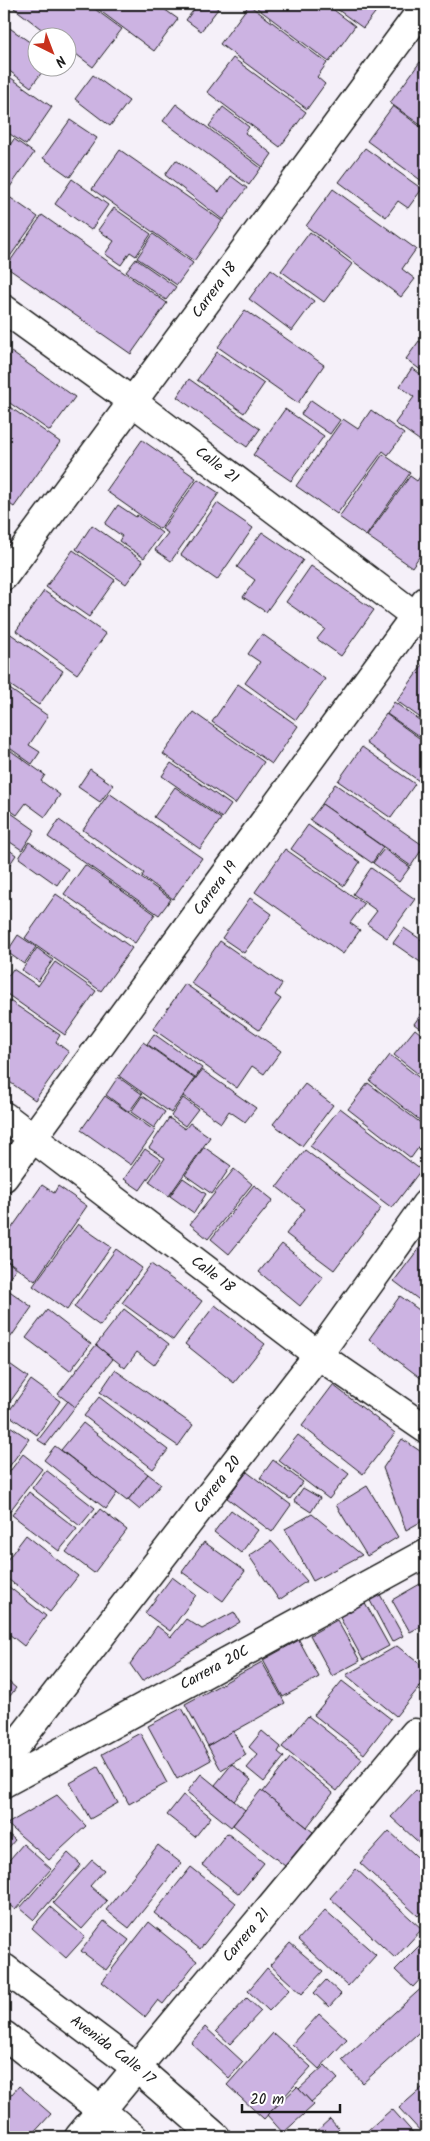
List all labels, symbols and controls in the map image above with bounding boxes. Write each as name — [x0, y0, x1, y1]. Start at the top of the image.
north arrow — [28, 28, 78, 78]
text: N — [49, 50, 71, 72]
street label: Carrera 18 — [186, 256, 244, 323]
street label: Calle 21 — [190, 441, 244, 490]
street label: Carrera 19 — [187, 855, 244, 921]
street label: Calle 18 — [185, 1250, 240, 1300]
street label: Carrera 20 — [188, 1451, 248, 1519]
street label: Carrera 20C — [176, 1639, 254, 1697]
street label: Carrera 21 — [217, 1903, 276, 1968]
street label: Avenida Calle 17 — [65, 2009, 161, 2091]
scale bar — [242, 2081, 340, 2113]
text: 20 m — [250, 2088, 284, 2112]

